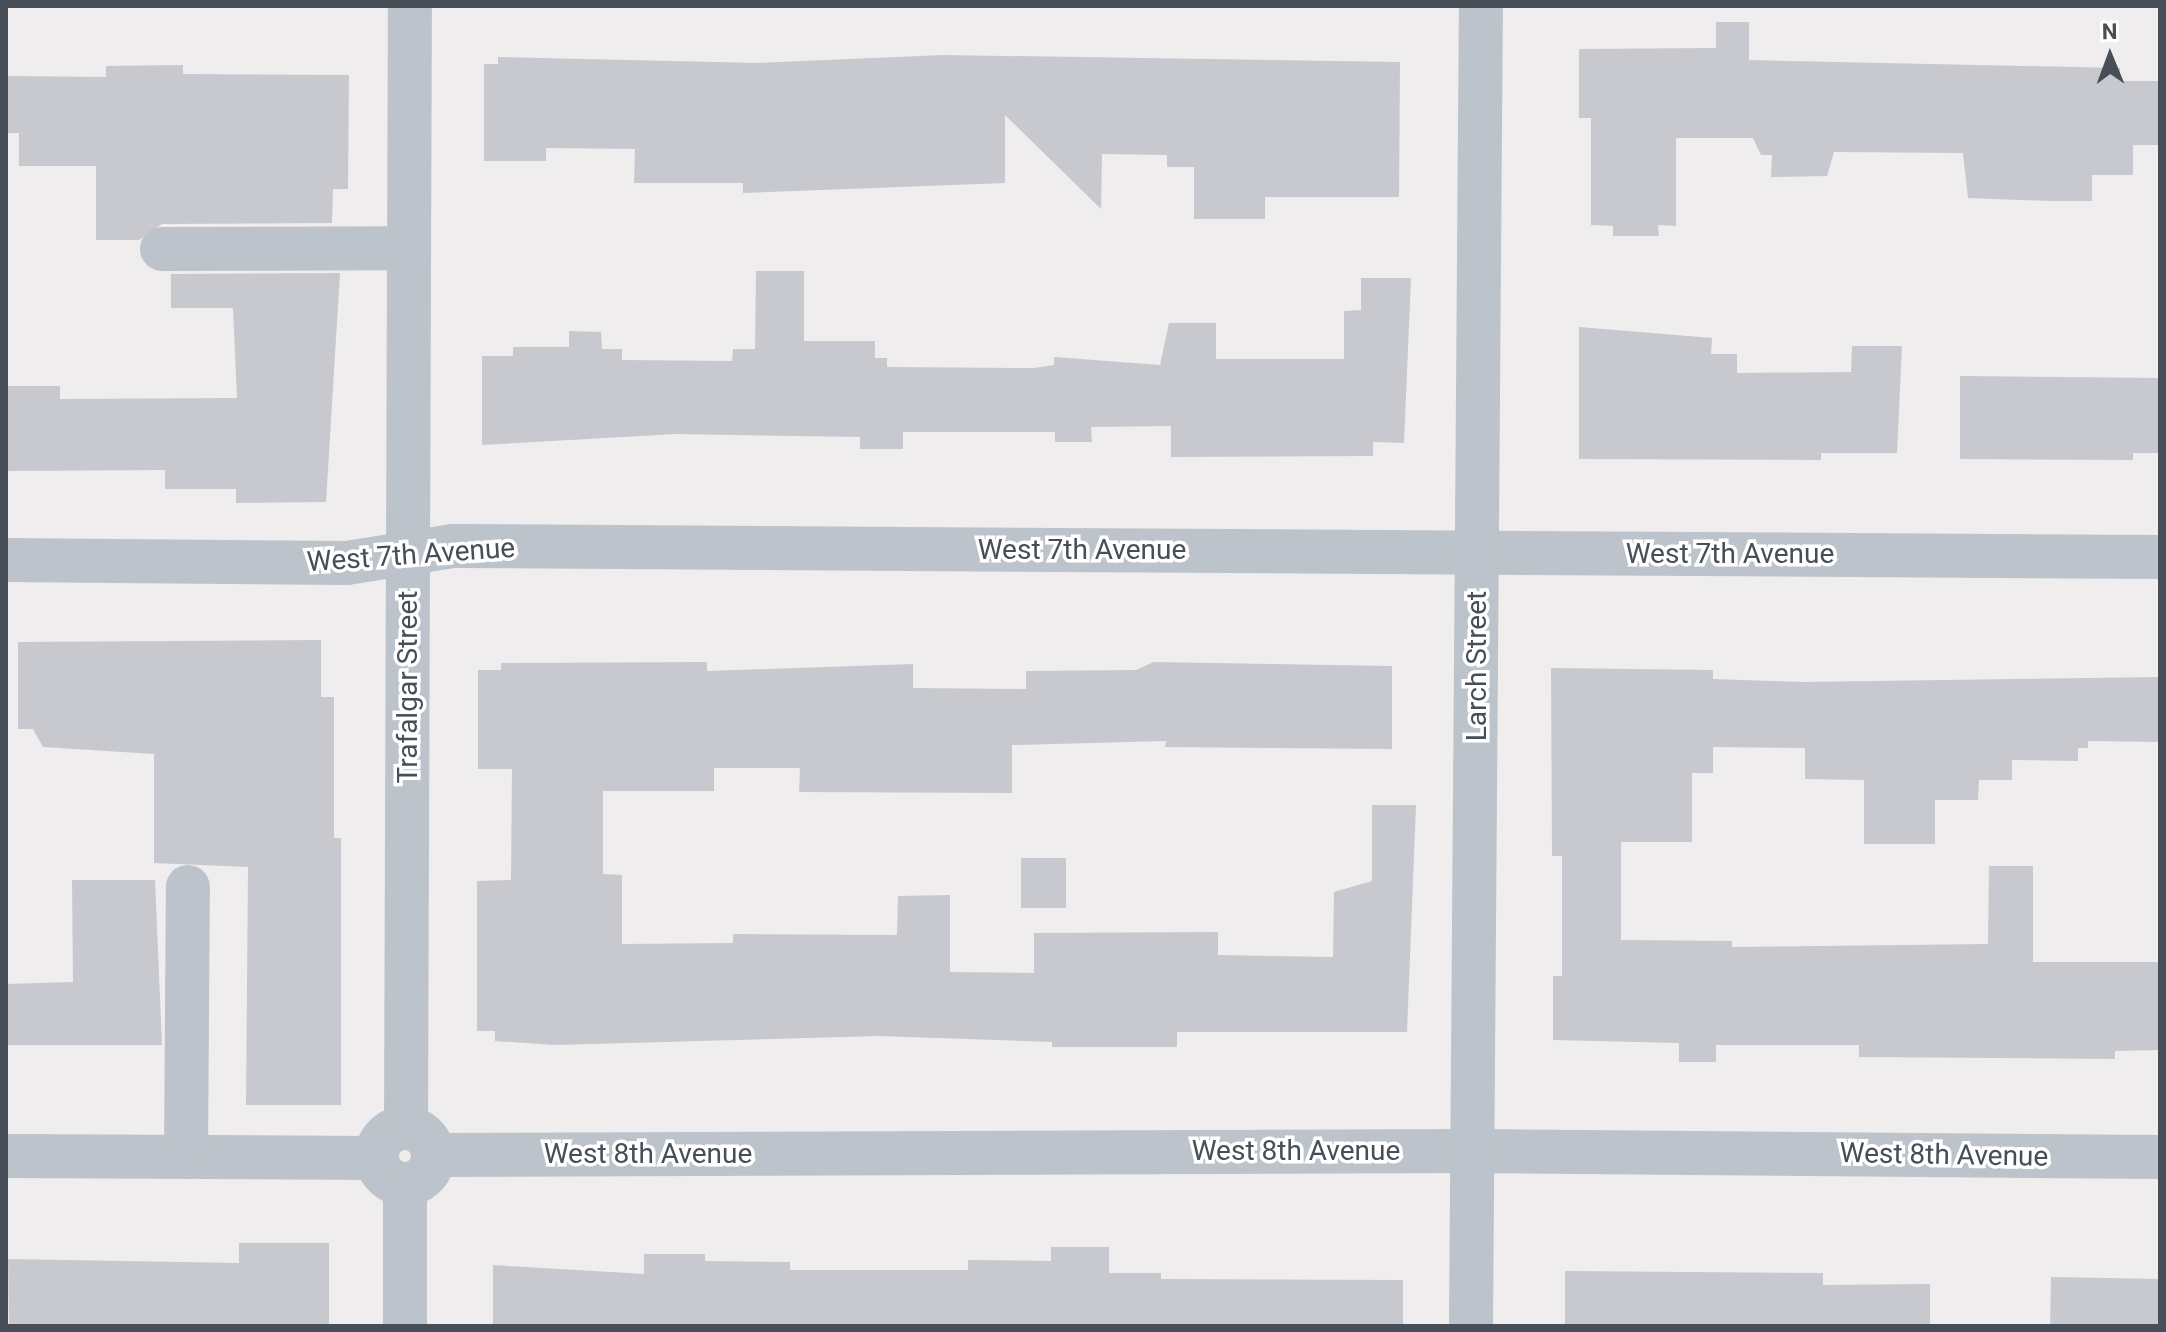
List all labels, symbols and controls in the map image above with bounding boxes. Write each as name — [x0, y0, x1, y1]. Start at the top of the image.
north arrow — [2070, 16, 2150, 96]
text: N — [2102, 19, 2118, 44]
street label: West 7th Avenue — [306, 531, 516, 579]
street label: West 7th Avenue — [978, 533, 1186, 567]
street label: West 7th Avenue — [1626, 537, 1834, 571]
street label: Trafalgar Street — [391, 591, 425, 783]
street label: Larch Street — [1460, 591, 1494, 741]
street label: West 8th Avenue — [1192, 1134, 1400, 1168]
street label: West 8th Avenue — [1839, 1136, 2049, 1174]
street label: West 8th Avenue — [544, 1137, 752, 1171]

